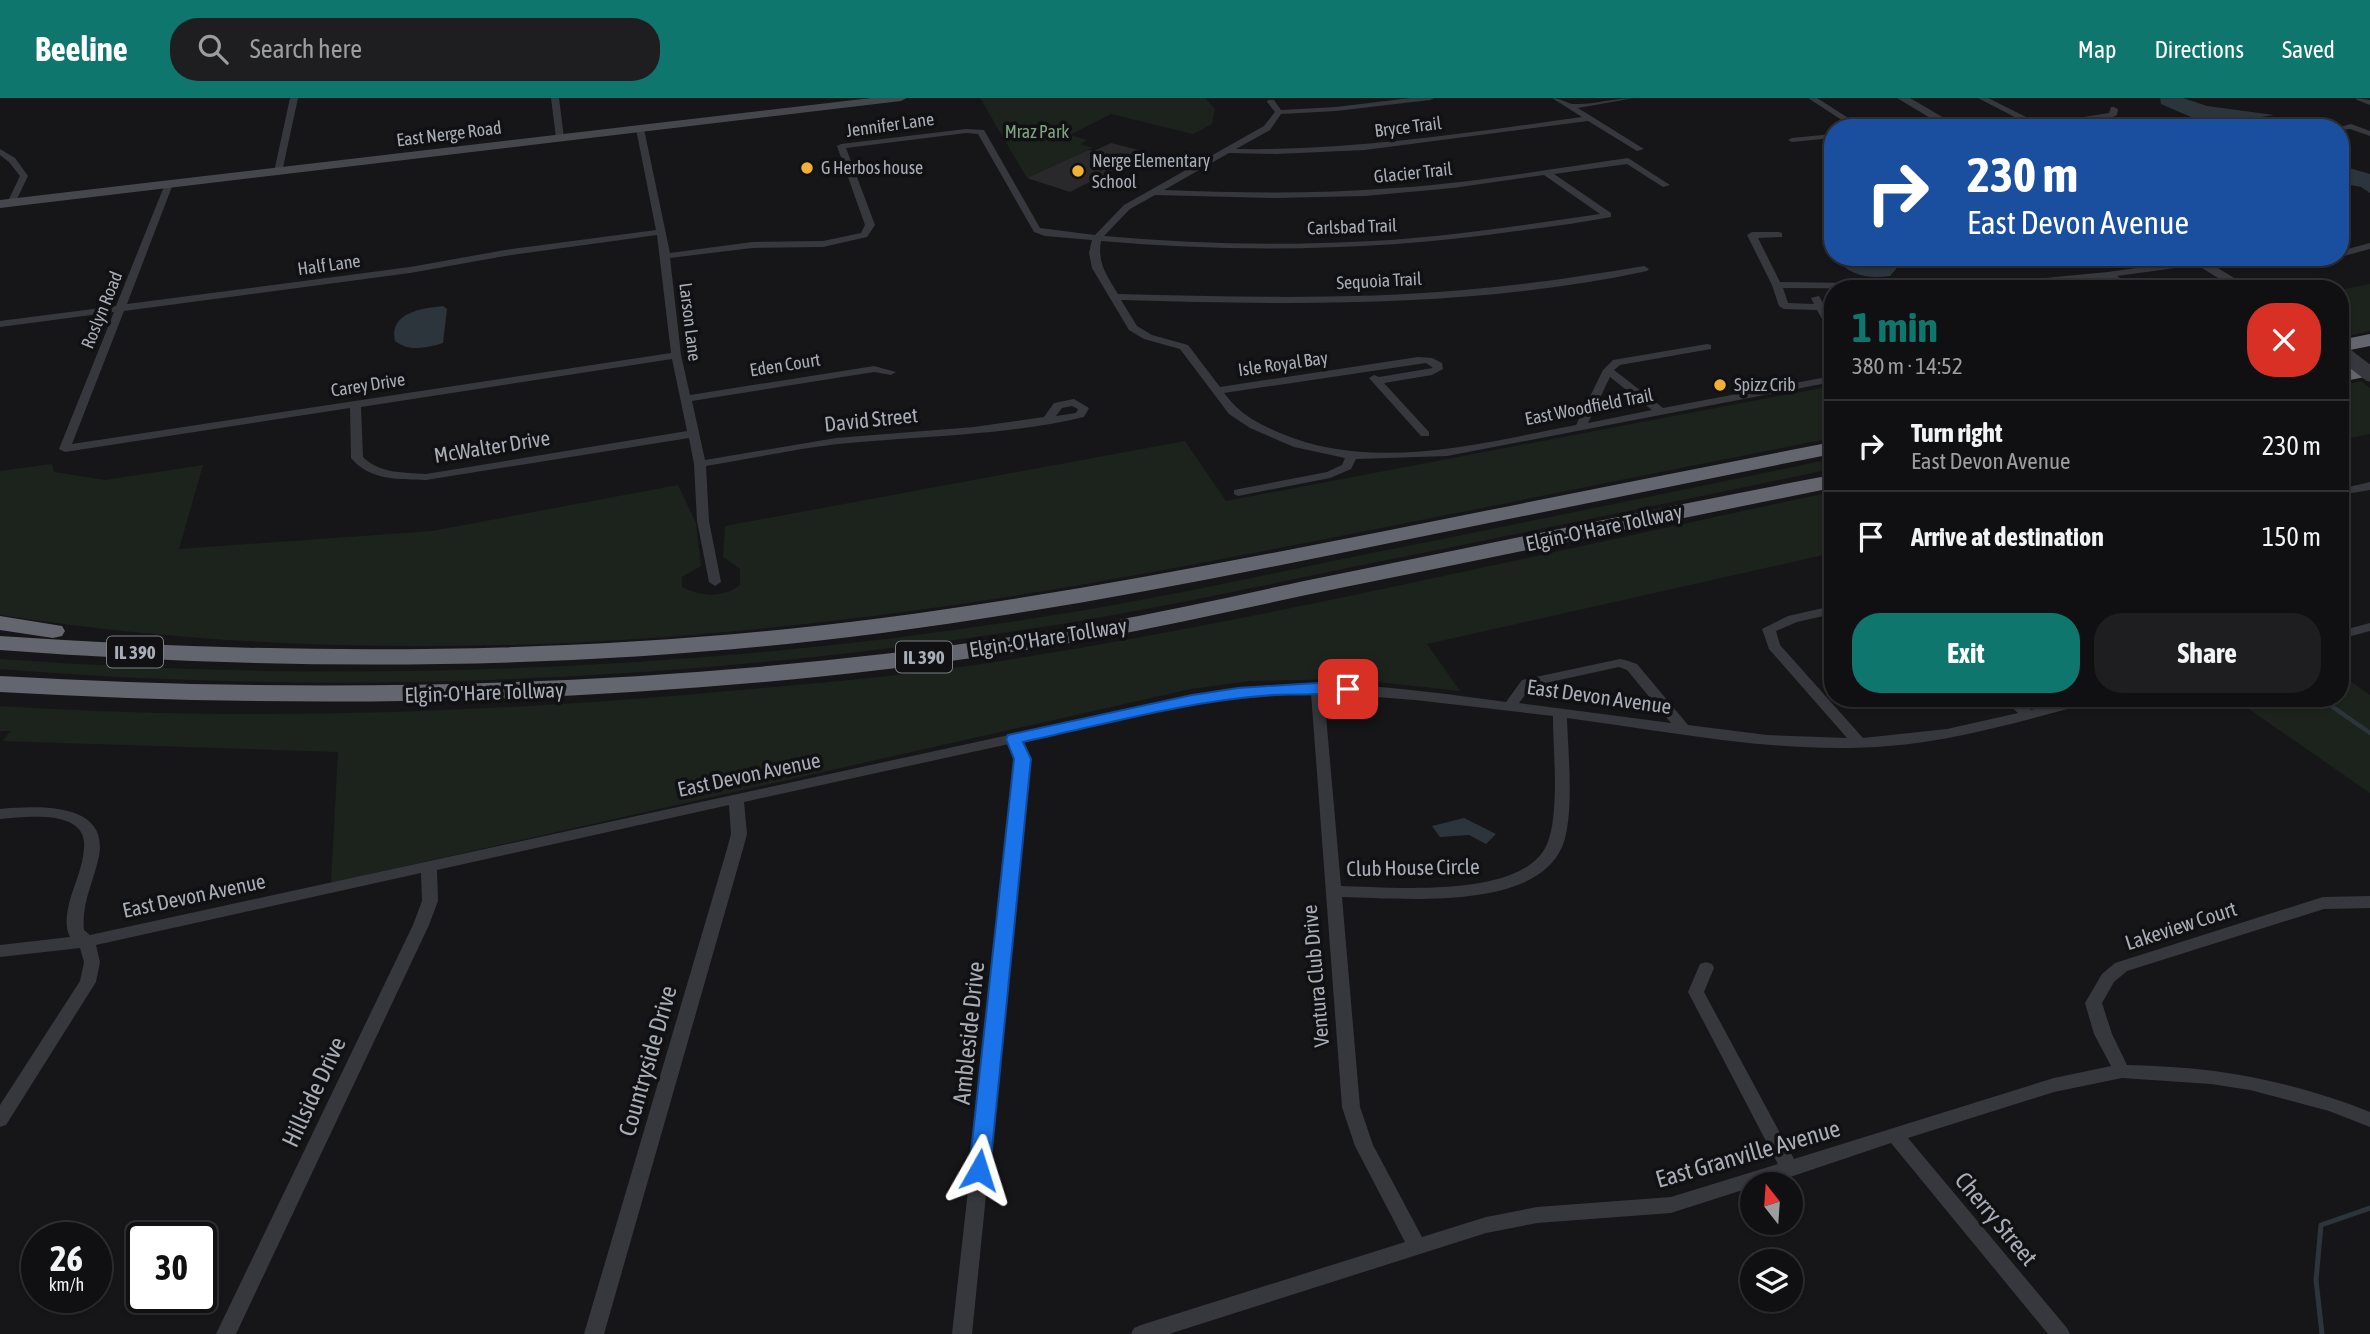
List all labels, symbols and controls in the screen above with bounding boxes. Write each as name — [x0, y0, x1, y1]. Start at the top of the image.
search box — [170, 18, 660, 81]
text: Beeline — [35, 30, 128, 68]
icon: search — [194, 30, 232, 68]
text: Search here — [250, 34, 362, 64]
text: Map — [2078, 36, 2116, 63]
text: Directions — [2154, 36, 2244, 63]
text: Saved — [2282, 36, 2335, 63]
street label: Jennifer Lane — [845, 108, 935, 141]
street label: Bryce Trail — [1373, 112, 1443, 141]
street label: East Nerge Road — [395, 117, 503, 150]
park label: Mraz Park — [1005, 121, 1069, 142]
text: 230 m — [1967, 146, 2078, 202]
icon: right — [1852, 147, 1943, 238]
place label: Nerge Elementary School — [1092, 150, 1210, 192]
place label: G Herbos house — [821, 157, 923, 178]
street label: Glacier Trail — [1373, 158, 1453, 187]
marker: G Herbos house — [799, 160, 815, 176]
marker: Nerge Elementary School — [1070, 163, 1086, 179]
text: East Devon Avenue — [1967, 204, 2189, 241]
street label: Carlsbad Trail — [1307, 214, 1397, 239]
street label: Half Lane — [296, 250, 362, 279]
street label: Roslyn Road — [77, 268, 127, 351]
street label: Sequoia Trail — [1336, 268, 1422, 293]
street label: Larson Lane — [675, 282, 706, 362]
text: 1 min — [1852, 303, 1938, 351]
button: close — [2247, 303, 2321, 377]
street label: Isle Royal Bay — [1237, 347, 1329, 380]
street label: Eden Court — [748, 349, 822, 380]
text: 380 m · 14:52 — [1852, 353, 1963, 379]
street label: Carey Drive — [329, 368, 406, 401]
place label: Spizz Crib — [1734, 374, 1796, 395]
marker: Spizz Crib — [1712, 377, 1728, 393]
street label: East Woodfield Trail — [1523, 384, 1655, 429]
street label: David Street — [823, 402, 919, 436]
text: Turn right — [1911, 418, 2002, 448]
street label: McWalter Drive — [432, 425, 551, 467]
icon: right — [1852, 427, 1890, 465]
text: 230 m — [2262, 431, 2321, 461]
text: East Devon Avenue — [1911, 448, 2071, 474]
street label: Elgin-O'Hare Tollway — [1523, 499, 1685, 555]
icon: arrive — [1852, 518, 1890, 556]
text: Arrive at destination — [1911, 522, 2104, 552]
text: 150 m — [2262, 522, 2321, 552]
street label: Elgin-O'Hare Tollway — [967, 613, 1129, 661]
button: Exit — [1852, 613, 2080, 693]
button: Share — [2094, 613, 2321, 693]
road number: IL 390 — [107, 636, 163, 667]
road number: IL 390 — [896, 642, 952, 672]
pin — [1318, 659, 1378, 719]
icon: arrive — [1329, 670, 1367, 708]
street label: East Devon Avenue — [1525, 674, 1673, 718]
street label: Elgin-O'Hare Tollway — [404, 677, 564, 707]
street label: East Devon Avenue — [675, 747, 823, 801]
street label: Club House Circle — [1346, 854, 1480, 880]
street label: East Devon Avenue — [120, 868, 268, 922]
street label: Lakeview Court — [2122, 896, 2239, 954]
street label: Ventura Club Drive — [1297, 904, 1333, 1048]
street label: Ambleside Drive — [948, 960, 989, 1106]
street label: Countryside Drive — [613, 982, 682, 1139]
street label: Hillside Drive — [276, 1032, 351, 1151]
street label: East Granville Avenue — [1652, 1114, 1843, 1193]
position arrow — [942, 1133, 1016, 1207]
street label: Cherry Street — [1950, 1167, 2043, 1271]
north arrow — [1740, 1172, 1802, 1236]
map controls — [1740, 1172, 1803, 1312]
speed limit sign: 30 — [126, 1222, 217, 1313]
text: 26 — [50, 1238, 83, 1278]
button: layers — [1740, 1249, 1803, 1312]
text: km/h — [49, 1274, 84, 1295]

